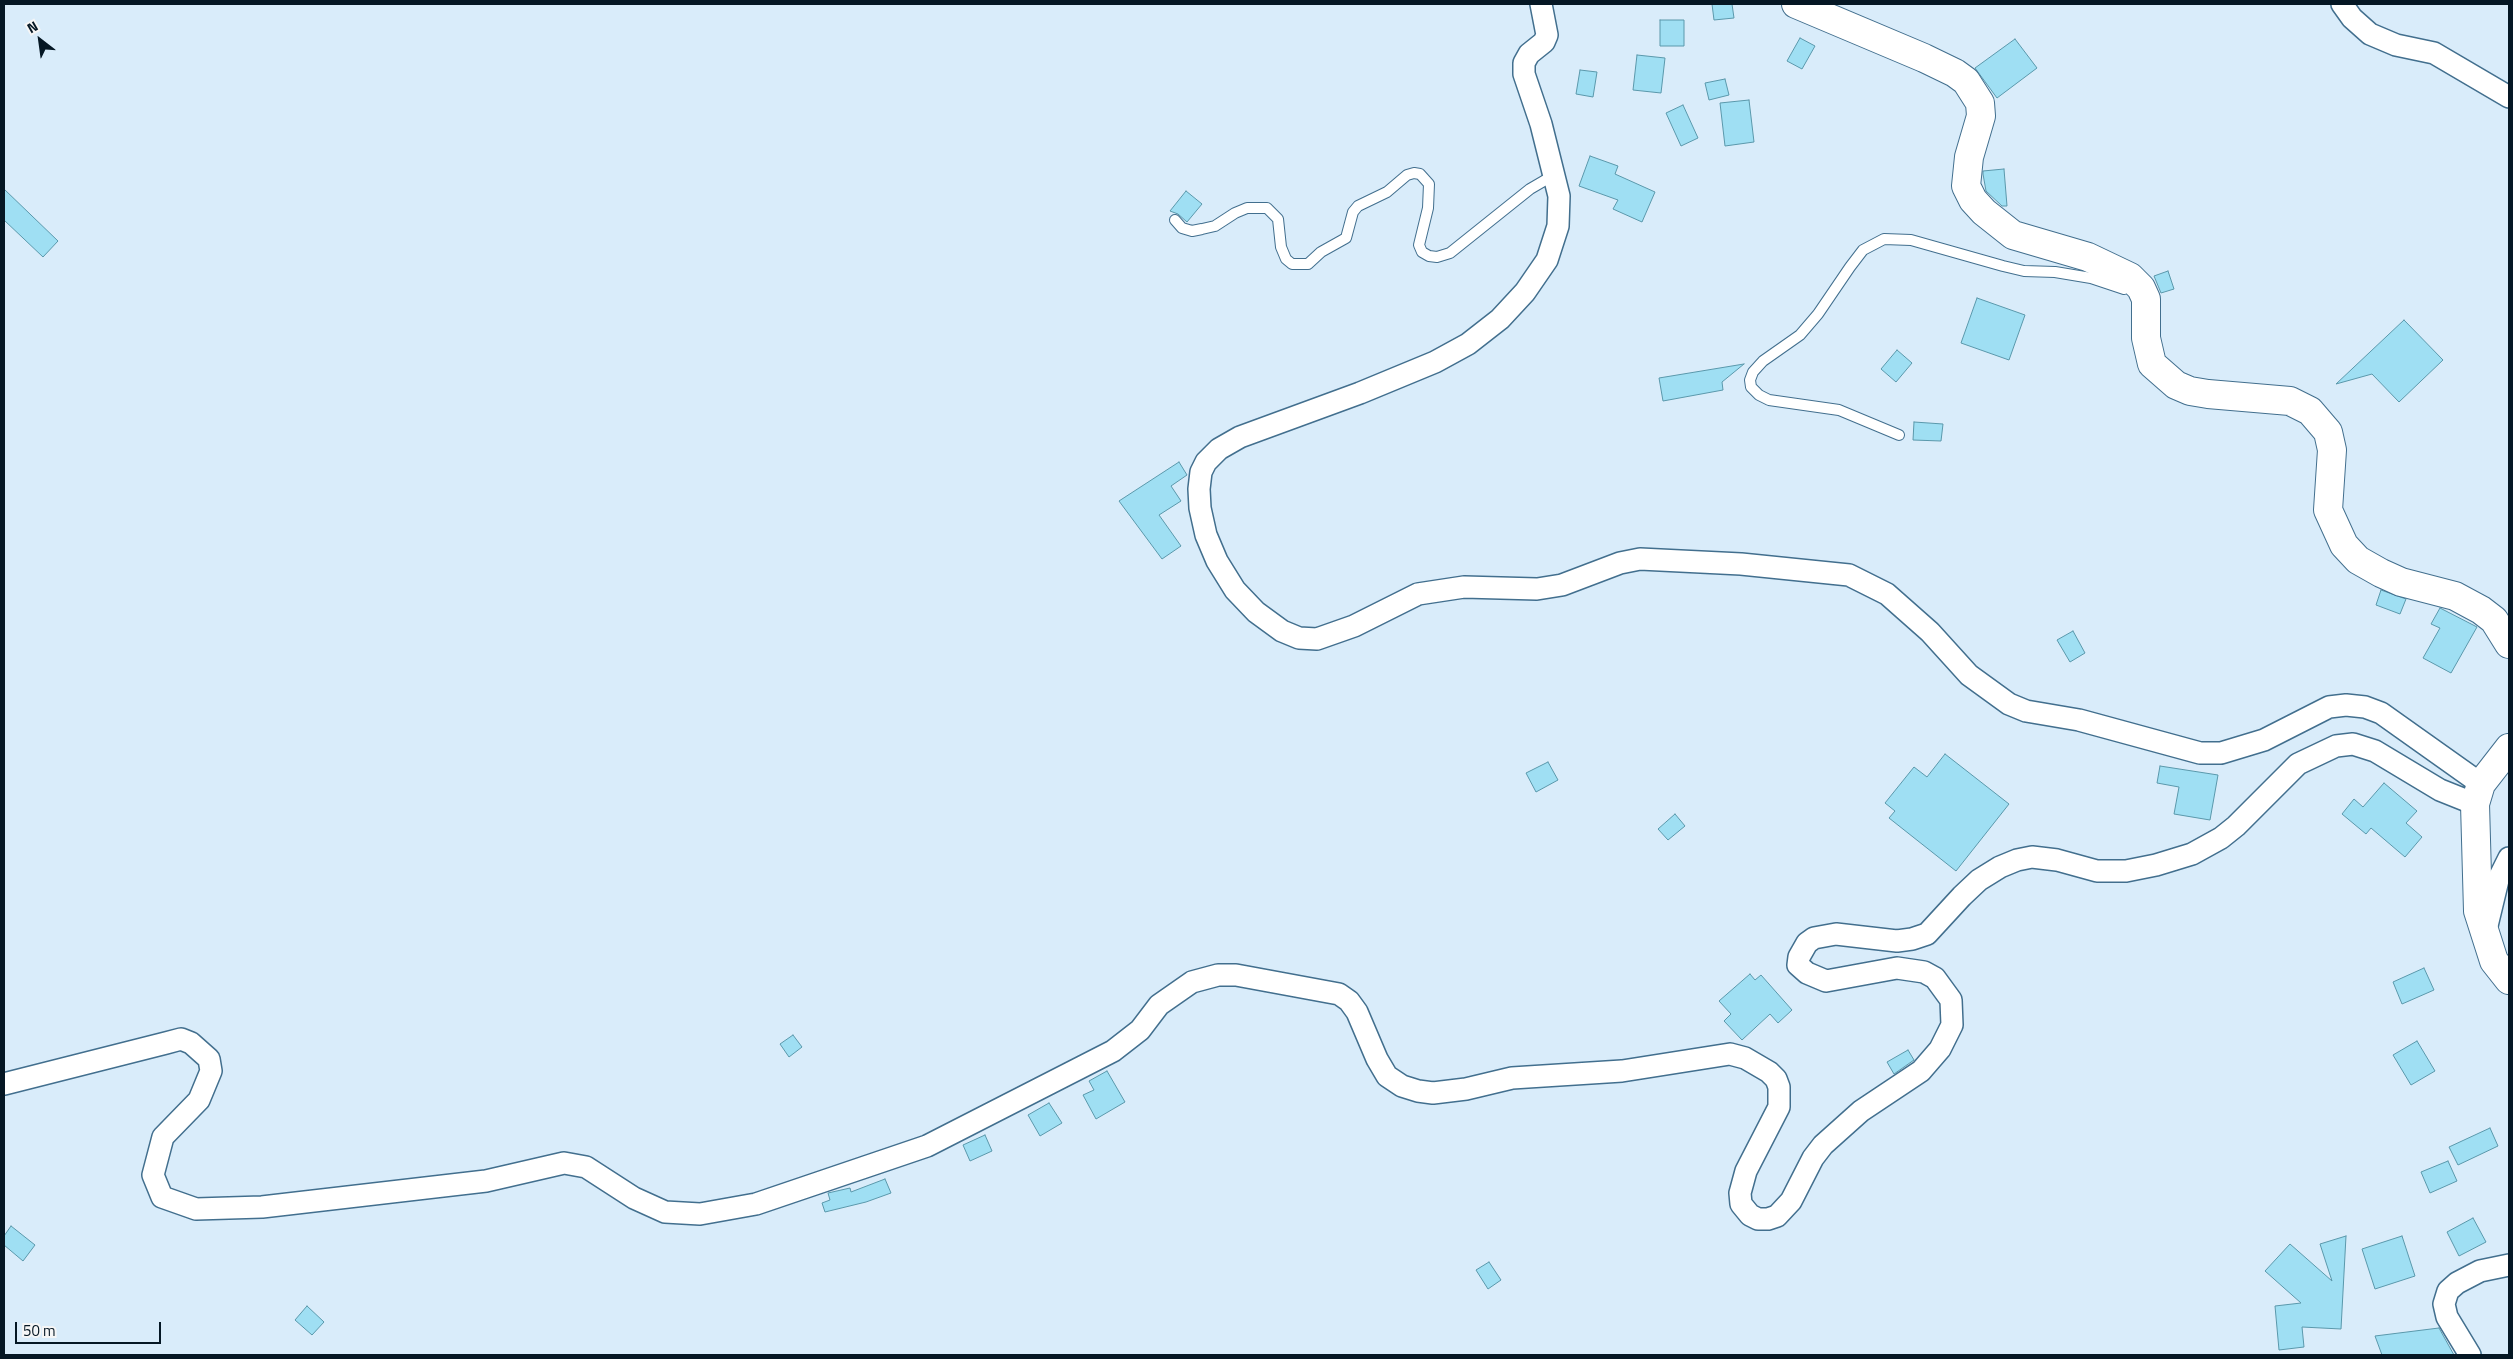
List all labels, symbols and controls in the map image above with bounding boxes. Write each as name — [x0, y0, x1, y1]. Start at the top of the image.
north arrow — [15, 15, 65, 65]
text: N — [23, 15, 42, 38]
scale bar — [18, 1312, 164, 1344]
text: 50 m — [23, 1319, 56, 1342]

